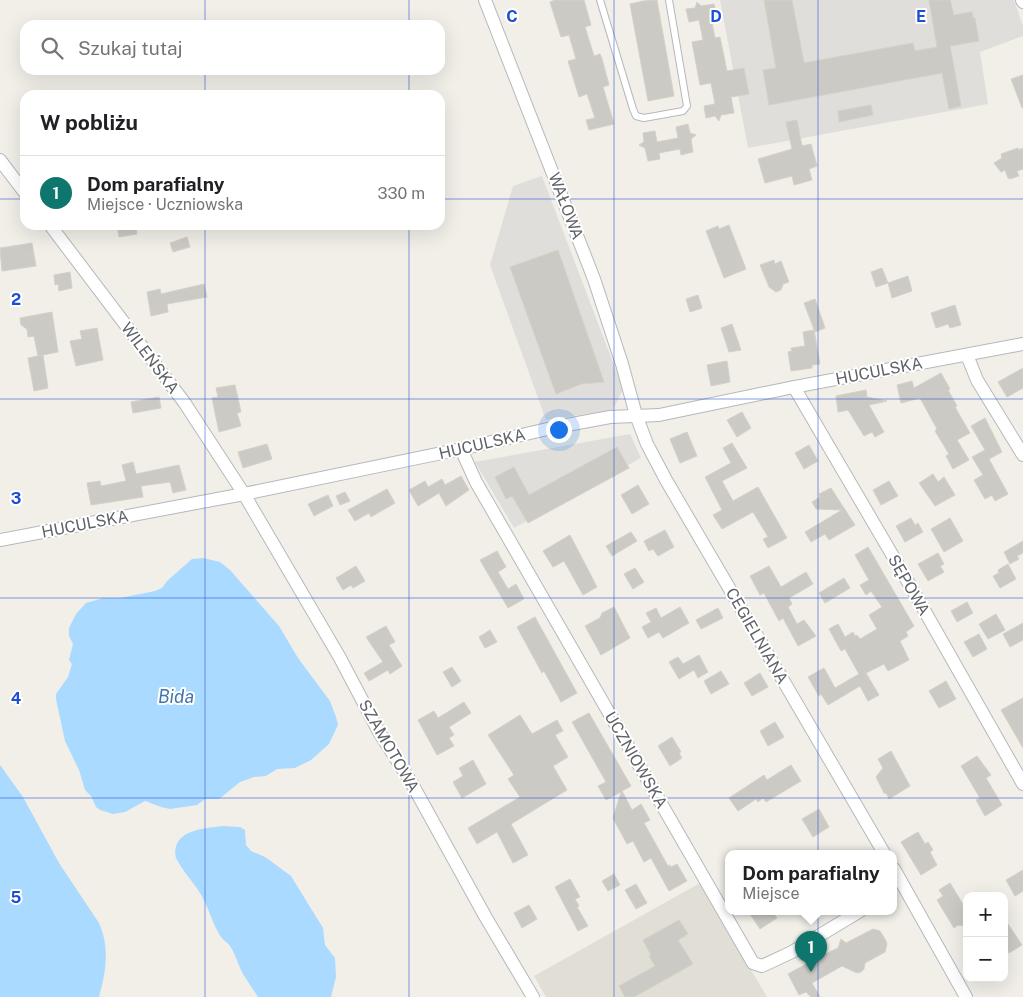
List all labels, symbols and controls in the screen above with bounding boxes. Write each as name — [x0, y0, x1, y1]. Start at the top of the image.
text: C — [506, 7, 518, 26]
text: D — [710, 7, 722, 26]
text: E — [916, 7, 926, 26]
search box — [20, 20, 445, 75]
icon: search — [38, 34, 66, 62]
text: Szukaj tutaj — [78, 37, 183, 59]
text: W pobliżu — [40, 110, 138, 135]
street label: WAŁOWA — [545, 170, 587, 242]
text: Dom parafialny — [87, 173, 224, 195]
text: 1 — [53, 184, 59, 203]
text: 330 m — [378, 184, 425, 203]
text: Miejsce · Uczniowska — [87, 195, 243, 214]
text: 2 — [11, 290, 21, 309]
street label: WILEŃSKA — [117, 318, 184, 397]
street label: HUCULSKA — [834, 353, 924, 389]
your location — [546, 417, 572, 443]
street label: HUCULSKA — [437, 425, 527, 463]
text: 3 — [11, 489, 21, 508]
street label: HUCULSKA — [40, 506, 130, 542]
street label: SĘPOWA — [884, 551, 934, 619]
street label: CEGIELNIANA — [722, 585, 792, 687]
water label: Bida — [158, 686, 194, 707]
text: 4 — [11, 689, 22, 708]
street label: SZAMOTOWA — [355, 696, 423, 796]
street label: UCZNIOWSKA — [601, 708, 671, 812]
popup — [725, 850, 897, 915]
text: Dom parafialny — [742, 862, 880, 884]
text: Miejsce — [742, 884, 800, 903]
text: 5 — [11, 888, 22, 907]
map controls — [963, 892, 1008, 982]
button: + — [963, 892, 1008, 937]
pin: 1 — [795, 931, 827, 972]
button: − — [963, 937, 1008, 982]

